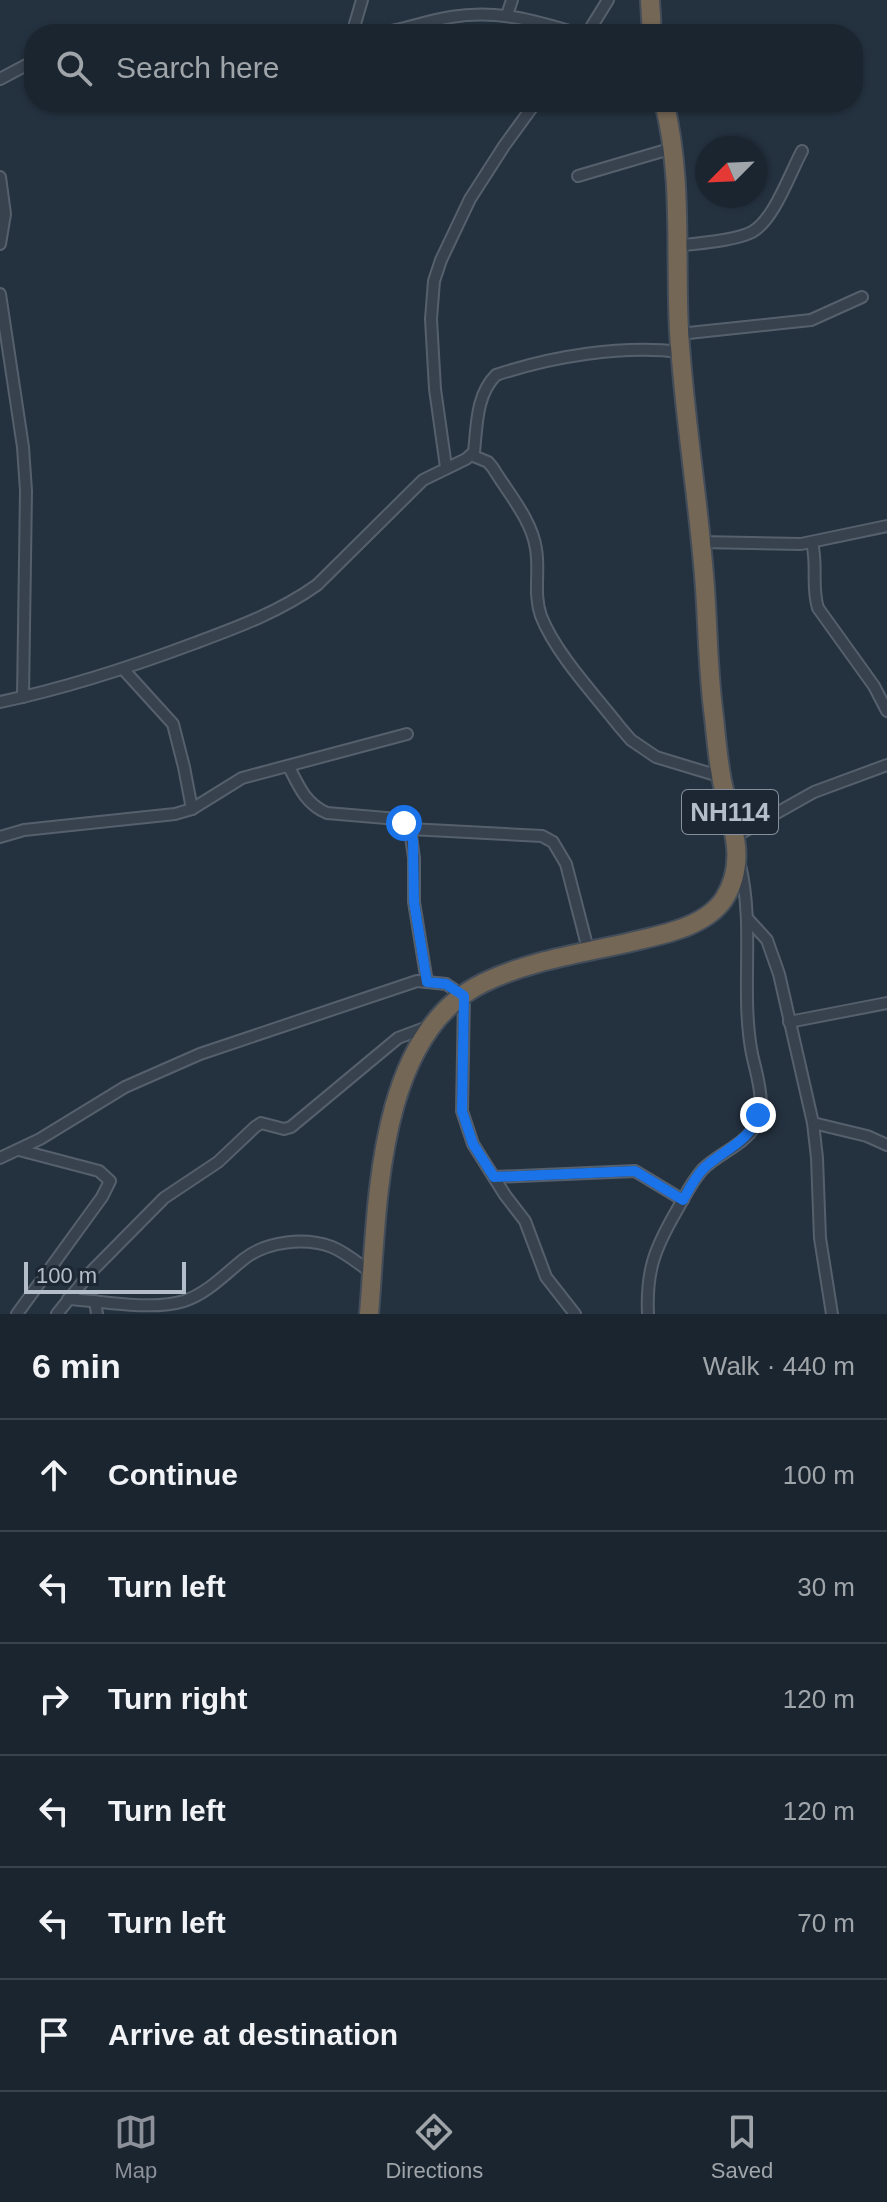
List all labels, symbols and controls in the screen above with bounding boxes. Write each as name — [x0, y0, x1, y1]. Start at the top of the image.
search box — [24, 24, 863, 112]
icon: search — [52, 46, 96, 90]
text: Search here — [116, 51, 279, 84]
north arrow — [695, 136, 767, 208]
road number: NH114 — [682, 790, 778, 834]
route start — [386, 805, 422, 841]
route end — [740, 1097, 776, 1133]
scale bar — [24, 1258, 186, 1294]
text: 100 m — [36, 1263, 97, 1288]
text: 6 min — [32, 1347, 121, 1385]
text: Walk · 440 m — [703, 1351, 855, 1381]
icon: ahead — [32, 1453, 76, 1497]
text: Continue — [108, 1458, 238, 1491]
text: 100 m — [783, 1460, 855, 1490]
icon: left — [32, 1565, 76, 1609]
text: Turn left — [108, 1570, 226, 1603]
text: 30 m — [797, 1572, 855, 1602]
icon: right — [32, 1677, 76, 1721]
text: Turn right — [108, 1682, 247, 1715]
text: 120 m — [783, 1684, 855, 1714]
icon: left — [32, 1789, 76, 1833]
text: Turn left — [108, 1794, 226, 1827]
text: 120 m — [783, 1796, 855, 1826]
icon: left — [32, 1901, 76, 1945]
text: Turn left — [108, 1906, 226, 1939]
text: 70 m — [797, 1908, 855, 1938]
icon: arrive — [32, 2013, 76, 2057]
text: Arrive at destination — [108, 2018, 398, 2051]
tab: Map — [114, 2110, 158, 2184]
tab: Directions — [385, 2110, 483, 2184]
tab: Saved — [711, 2110, 773, 2184]

